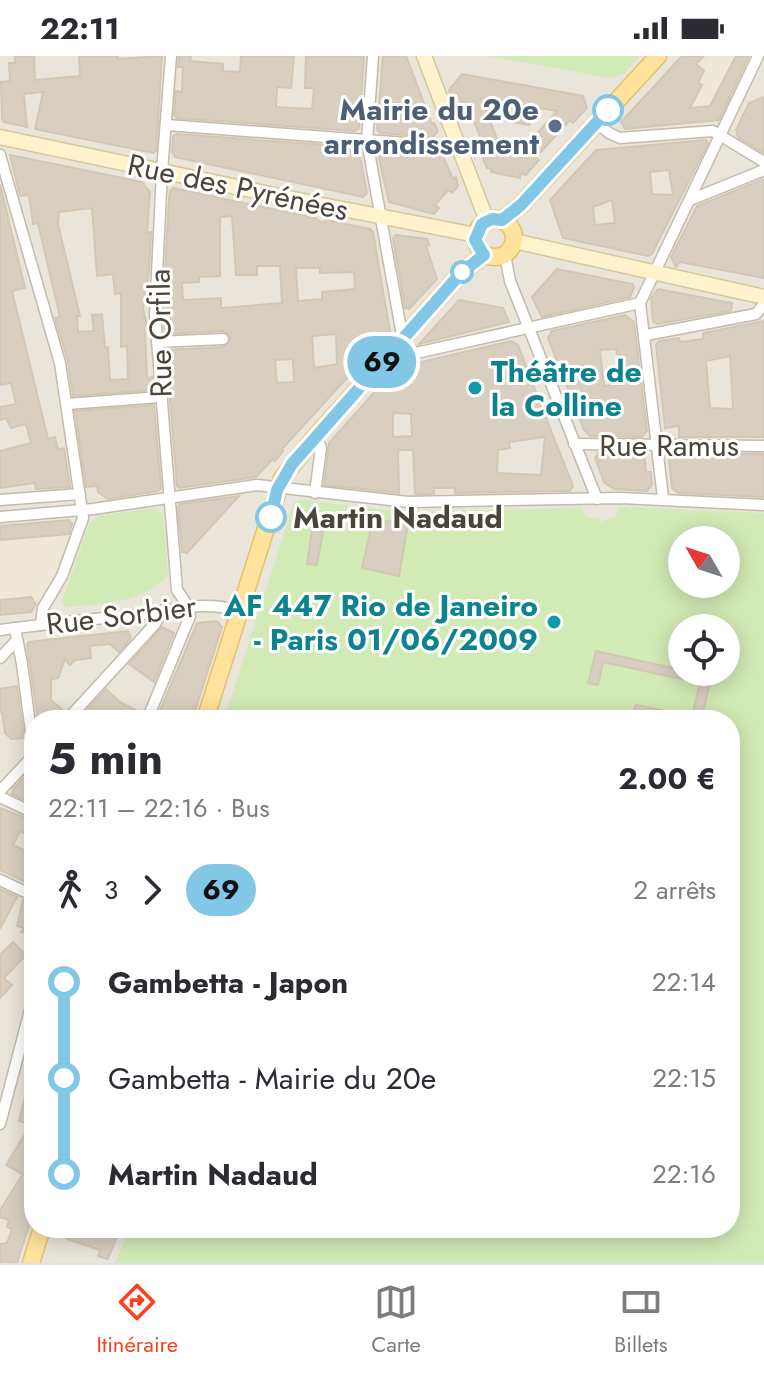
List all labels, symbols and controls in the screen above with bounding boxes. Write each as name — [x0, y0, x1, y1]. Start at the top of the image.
text: 22:11 — [40, 7, 120, 50]
place label: Mairie du 20e arrondissement — [324, 88, 539, 165]
unlabelled marker — [593, 95, 623, 125]
marker: Mairie du 20e arrondissement — [546, 117, 564, 135]
street label: Rue des Pyrénées — [124, 143, 352, 231]
unlabelled marker — [451, 261, 473, 283]
street label: Rue Orfila — [137, 268, 183, 398]
line badge: 69 — [346, 336, 418, 388]
text: 69 — [363, 341, 401, 382]
place label: Théâtre de la Colline — [491, 350, 642, 427]
marker: Théâtre de la Colline — [466, 379, 484, 397]
street label: Rue Ramus — [599, 424, 739, 467]
place label: Martin Nadaud — [293, 496, 503, 539]
marker: Martin Nadaud — [256, 502, 286, 532]
north arrow — [668, 526, 740, 598]
map controls — [668, 526, 740, 686]
street label: Rue Sorbier — [44, 584, 199, 646]
place label: AF 447 Rio de Janeiro - Paris 01/06/2009 — [223, 584, 538, 661]
marker: AF 447 Rio de Janeiro - Paris 01/06/2009 — [545, 613, 563, 631]
button: locate — [668, 614, 740, 686]
text: 5 min — [48, 727, 163, 791]
text: 2.00 € — [618, 757, 716, 800]
text: 22:11 – 22:16 · Bus — [48, 789, 270, 827]
icon: walk — [48, 868, 92, 912]
icon: forward — [130, 868, 174, 912]
text: 69 — [202, 869, 240, 910]
text: 3 — [104, 871, 118, 909]
text: 2 arrêts — [633, 871, 716, 909]
text: Gambetta - Japon — [108, 961, 348, 1004]
text: 22:14 — [652, 963, 716, 1001]
text: Gambetta - Mairie du 20e — [108, 1057, 436, 1100]
text: 22:15 — [652, 1059, 716, 1097]
text: Martin Nadaud — [108, 1153, 318, 1196]
text: 22:16 — [652, 1155, 716, 1193]
tab: Itinéraire — [96, 1280, 178, 1360]
tab: Carte — [371, 1280, 421, 1360]
tab: Billets — [614, 1280, 668, 1360]

